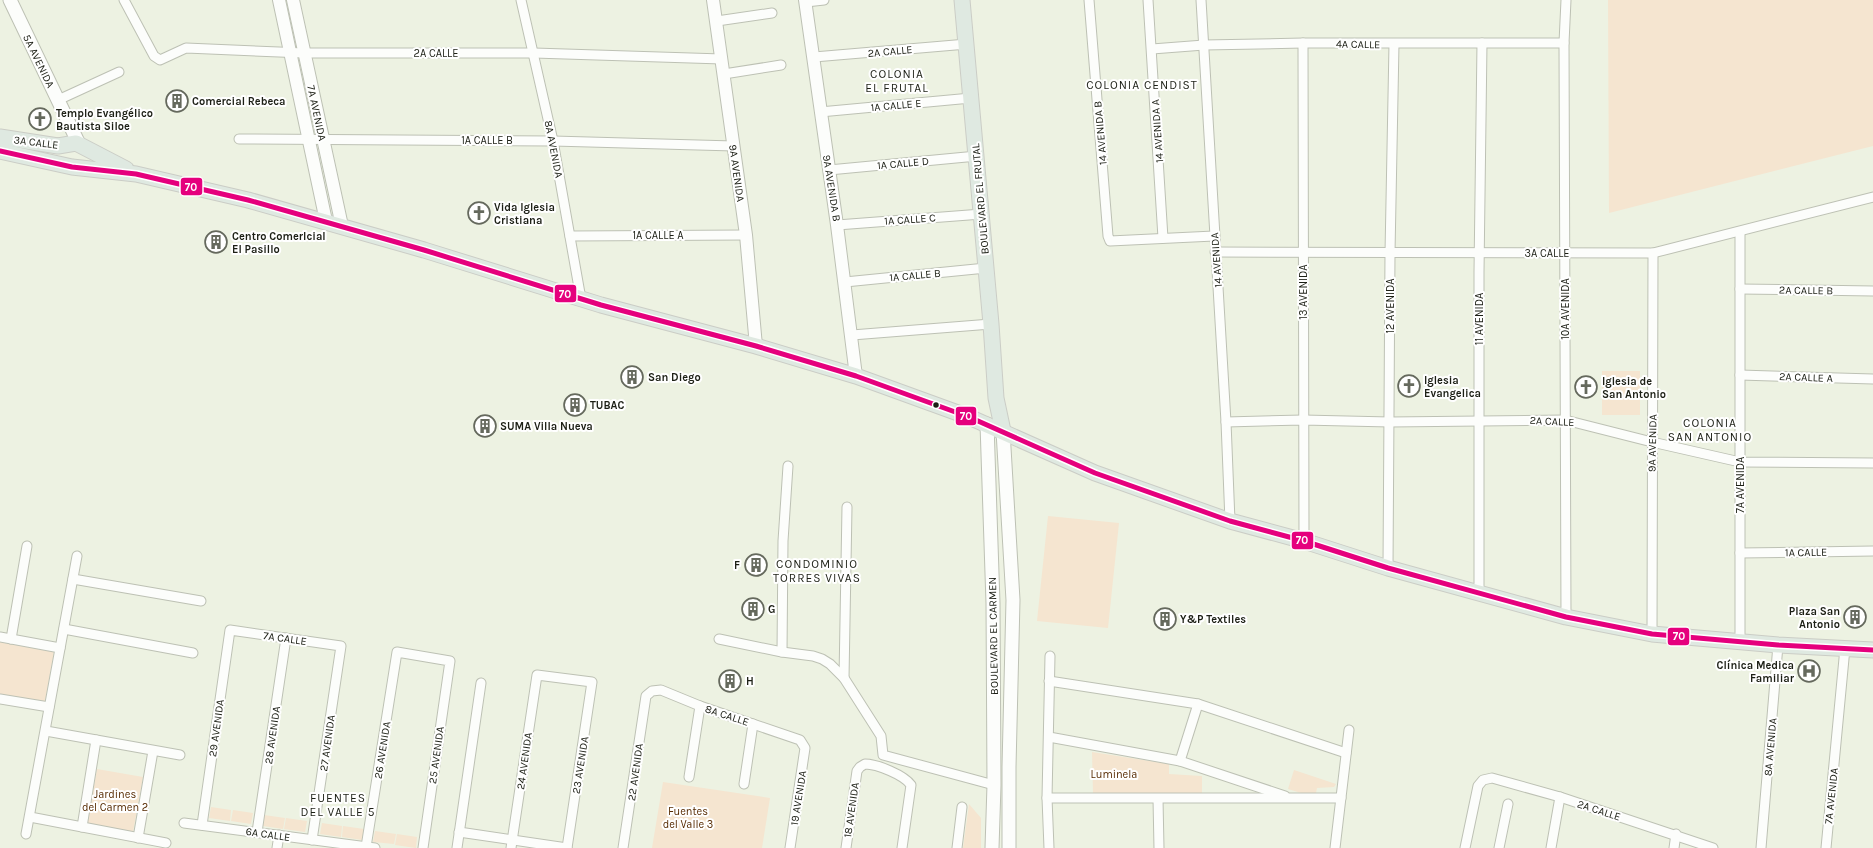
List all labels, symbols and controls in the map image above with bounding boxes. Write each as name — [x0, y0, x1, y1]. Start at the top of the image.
street label: 5A AVENIDA — [20, 32, 57, 91]
street label: 4A CALLE — [1336, 38, 1380, 51]
street label: 2A CALLE — [867, 43, 913, 60]
street label: 2A CALLE — [414, 47, 458, 60]
district label: COLONIA EL FRUTAL — [865, 67, 929, 95]
district label: COLONIA CENDIST — [1086, 78, 1198, 92]
street label: 7A AVENIDA — [304, 84, 329, 143]
building icon: Comercial Rebeca — [164, 88, 190, 114]
place label: Comercial Rebeca — [192, 95, 286, 108]
street label: 1A CALLE E — [870, 97, 922, 114]
street label: 14 AVENIDA A — [1149, 98, 1166, 163]
street label: 14 AVENIDA B — [1091, 100, 1110, 166]
church icon: Templo Evangélico Bautista Siloe — [27, 106, 53, 132]
place label: Templo Evangélico Bautista Siloe — [56, 107, 153, 133]
street label: 8A AVENIDA — [542, 119, 566, 180]
street label: 3A CALLE — [13, 133, 59, 152]
street label: 1A CALLE B — [461, 134, 513, 147]
street label: BOULEVARD EL FRUTAL — [969, 142, 992, 255]
street label: 9A AVENIDA — [726, 144, 747, 203]
street label: 9A AVENIDA B — [820, 154, 843, 223]
street label: 1A CALLE D — [877, 155, 930, 172]
line badge: 70 — [180, 177, 203, 196]
text: 70 — [185, 181, 197, 194]
church icon: Vida Iglesia Cristiana — [466, 200, 492, 226]
place label: Vida Iglesia Cristiana — [494, 201, 555, 227]
street label: 1A CALLE C — [884, 211, 936, 228]
building icon: Centro Comerlcial El Pasillo — [203, 229, 229, 255]
street label: 1A CALLE A — [632, 229, 684, 242]
place label: Centro Comerlcial El Pasillo — [232, 230, 326, 256]
street label: 14 AVENIDA — [1208, 231, 1225, 288]
street label: 3A CALLE — [1525, 247, 1569, 260]
street label: 13 AVENIDA — [1297, 264, 1310, 320]
street label: 1A CALLE B — [889, 267, 941, 284]
street label: 10A AVENIDA — [1559, 277, 1572, 340]
street label: 12 AVENIDA — [1384, 278, 1397, 334]
line badge: 70 — [554, 284, 577, 303]
street label: 2A CALLE B — [1779, 284, 1833, 297]
text: 70 — [559, 288, 571, 301]
street label: 11 AVENIDA — [1473, 292, 1486, 345]
building icon: San Diego — [619, 364, 645, 390]
street label: 2A CALLE A — [1779, 370, 1834, 385]
place label: San Diego — [648, 371, 701, 384]
church icon: Iglesia Evangelica — [1396, 373, 1422, 399]
place label: Iglesia Evangelica — [1424, 374, 1481, 400]
church icon: Iglesia de San Antonio — [1573, 374, 1599, 400]
place label: Iglesia de San Antonio — [1602, 375, 1666, 401]
building icon: TUBAC — [562, 392, 588, 418]
place label: TUBAC — [590, 399, 624, 412]
unlabelled marker — [931, 400, 941, 410]
line badge: 70 — [955, 406, 977, 426]
text: 70 — [960, 410, 972, 423]
building icon: SUMA Villa Nueva — [472, 413, 498, 439]
street label: 9A AVENIDA — [1645, 413, 1660, 472]
street label: 2A CALLE — [1529, 414, 1575, 429]
district label: COLONIA SAN ANTONIO — [1668, 416, 1752, 444]
place label: SUMA Villa Nueva — [500, 420, 593, 433]
street label: 7A AVENIDA — [1734, 456, 1747, 513]
line badge: 70 — [1291, 531, 1314, 550]
text: 70 — [1296, 534, 1308, 547]
street label: 1A CALLE — [1785, 546, 1827, 559]
building icon: F — [743, 552, 769, 578]
district label: CONDOMINIO TORRES VIVAS — [773, 557, 861, 585]
place label: F — [734, 559, 740, 572]
street label: BOULEVARD EL CARMEN — [986, 577, 1001, 695]
building icon: G — [740, 596, 766, 622]
place label: G — [768, 603, 775, 616]
building icon: Plaza San Antonio — [1842, 604, 1868, 630]
place label: Plaza San Antonio — [1789, 605, 1840, 631]
building icon: Y&P Textiles — [1152, 606, 1178, 632]
place label: Y&P Textiles — [1180, 613, 1246, 626]
line badge: 70 — [1667, 627, 1690, 646]
street label: 7A CALLE — [262, 629, 307, 648]
text: 70 — [1673, 630, 1685, 643]
hospital icon: Clínica Medica Familiar — [1796, 658, 1822, 684]
place label: Clínica Medica Familiar — [1716, 659, 1795, 685]
building icon: H — [717, 668, 743, 694]
place label: H — [746, 675, 754, 688]
street label: 29 AVENIDA — [206, 698, 227, 758]
street label: 8A CALLE — [703, 702, 750, 729]
street label: 28 AVENIDA — [262, 705, 283, 765]
street label: 27 AVENIDA — [317, 713, 338, 772]
street label: 8A AVENIDA — [1761, 717, 1780, 777]
street label: 26 AVENIDA — [372, 720, 394, 780]
street label: 25 AVENIDA — [426, 725, 447, 785]
street label: 24 AVENIDA — [514, 731, 535, 791]
street label: 23 AVENIDA — [570, 735, 592, 795]
street label: 22 AVENIDA — [625, 742, 646, 802]
street label: 7A AVENIDA — [1822, 767, 1841, 825]
park label: Luminela — [1091, 768, 1137, 781]
street label: 19 AVENIDA — [788, 769, 809, 826]
street label: 18 AVENIDA — [841, 781, 862, 838]
park label: Jardines del Carmen 2 — [82, 788, 148, 814]
district label: FUENTES DEL VALLE 5 — [301, 791, 375, 819]
street label: 2A CALLE — [1576, 797, 1622, 824]
park label: Fuentes del Valle 3 — [663, 805, 713, 831]
street label: 6A CALLE — [245, 825, 291, 844]

